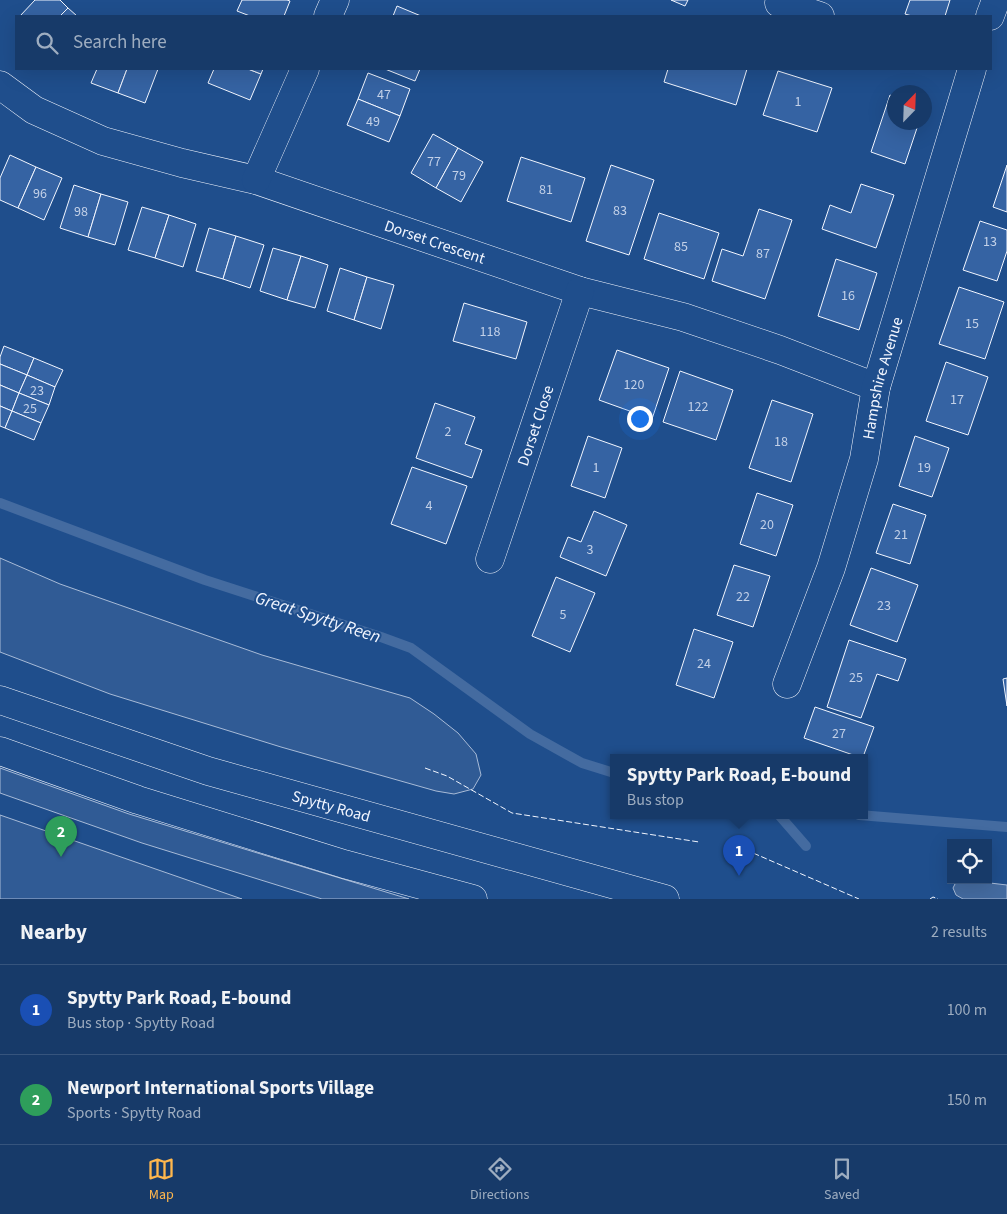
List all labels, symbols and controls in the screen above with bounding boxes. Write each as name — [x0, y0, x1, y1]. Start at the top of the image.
search box — [15, 15, 992, 70]
icon: search — [33, 29, 61, 57]
text: Search here — [73, 29, 167, 56]
house number: 47 — [377, 85, 391, 105]
north arrow — [887, 85, 932, 130]
house number: 1 — [795, 92, 802, 112]
house number: 49 — [366, 112, 380, 132]
house number: 77 — [427, 152, 441, 172]
house number: 79 — [452, 166, 466, 186]
house number: 81 — [539, 180, 553, 200]
house number: 96 — [33, 184, 47, 204]
house number: 83 — [613, 201, 627, 221]
house number: 98 — [74, 202, 88, 222]
street label: Dorset Crescent — [381, 215, 489, 270]
house number: 13 — [983, 232, 997, 252]
house number: 85 — [674, 237, 688, 257]
house number: 87 — [756, 244, 770, 264]
house number: 16 — [841, 286, 855, 306]
street label: Hampshire Avenue — [857, 314, 909, 441]
house number: 15 — [965, 314, 979, 334]
house number: 118 — [480, 322, 500, 342]
house number: 120 — [624, 375, 644, 395]
house number: 23 — [30, 381, 44, 401]
street label: Dorset Close — [512, 382, 560, 469]
house number: 17 — [950, 390, 964, 410]
house number: 122 — [688, 397, 708, 417]
house number: 25 — [23, 399, 37, 419]
your location — [627, 406, 653, 432]
house number: 2 — [445, 422, 452, 442]
house number: 18 — [774, 432, 788, 452]
house number: 1 — [593, 458, 600, 478]
house number: 19 — [917, 458, 931, 478]
house number: 4 — [426, 496, 433, 516]
house number: 20 — [760, 515, 774, 535]
house number: 21 — [894, 525, 908, 545]
house number: 3 — [587, 540, 594, 560]
water label: Great Spytty Reen — [252, 585, 384, 650]
house number: 22 — [736, 587, 750, 607]
house number: 23 — [877, 596, 891, 616]
house number: 5 — [560, 605, 567, 625]
house number: 24 — [697, 654, 711, 674]
house number: 25 — [849, 668, 863, 688]
house number: 27 — [832, 724, 846, 744]
popup — [610, 754, 868, 819]
text: Spytty Park Road, E-bound — [627, 762, 851, 789]
street label: Spytty Road — [289, 785, 373, 828]
text: Bus stop — [627, 789, 684, 811]
pin: 2 — [45, 816, 77, 857]
pin: 1 — [723, 835, 755, 876]
map controls — [947, 839, 992, 884]
button: locate — [947, 839, 992, 884]
text: Nearby — [20, 917, 87, 947]
text: 2 results — [931, 921, 987, 943]
text: Spytty Park Road, E-bound — [67, 985, 291, 1012]
text: 1 — [32, 999, 40, 1021]
text: 100 m — [947, 999, 987, 1021]
text: Bus stop · Spytty Road — [67, 1012, 215, 1034]
text: Newport International Sports Village — [67, 1075, 374, 1102]
text: 2 — [32, 1089, 40, 1111]
text: 150 m — [947, 1089, 987, 1111]
text: Sports · Spytty Road — [67, 1102, 201, 1124]
tab: Map — [147, 1155, 175, 1205]
tab: Directions — [470, 1155, 529, 1205]
tab: Saved — [824, 1155, 860, 1205]

